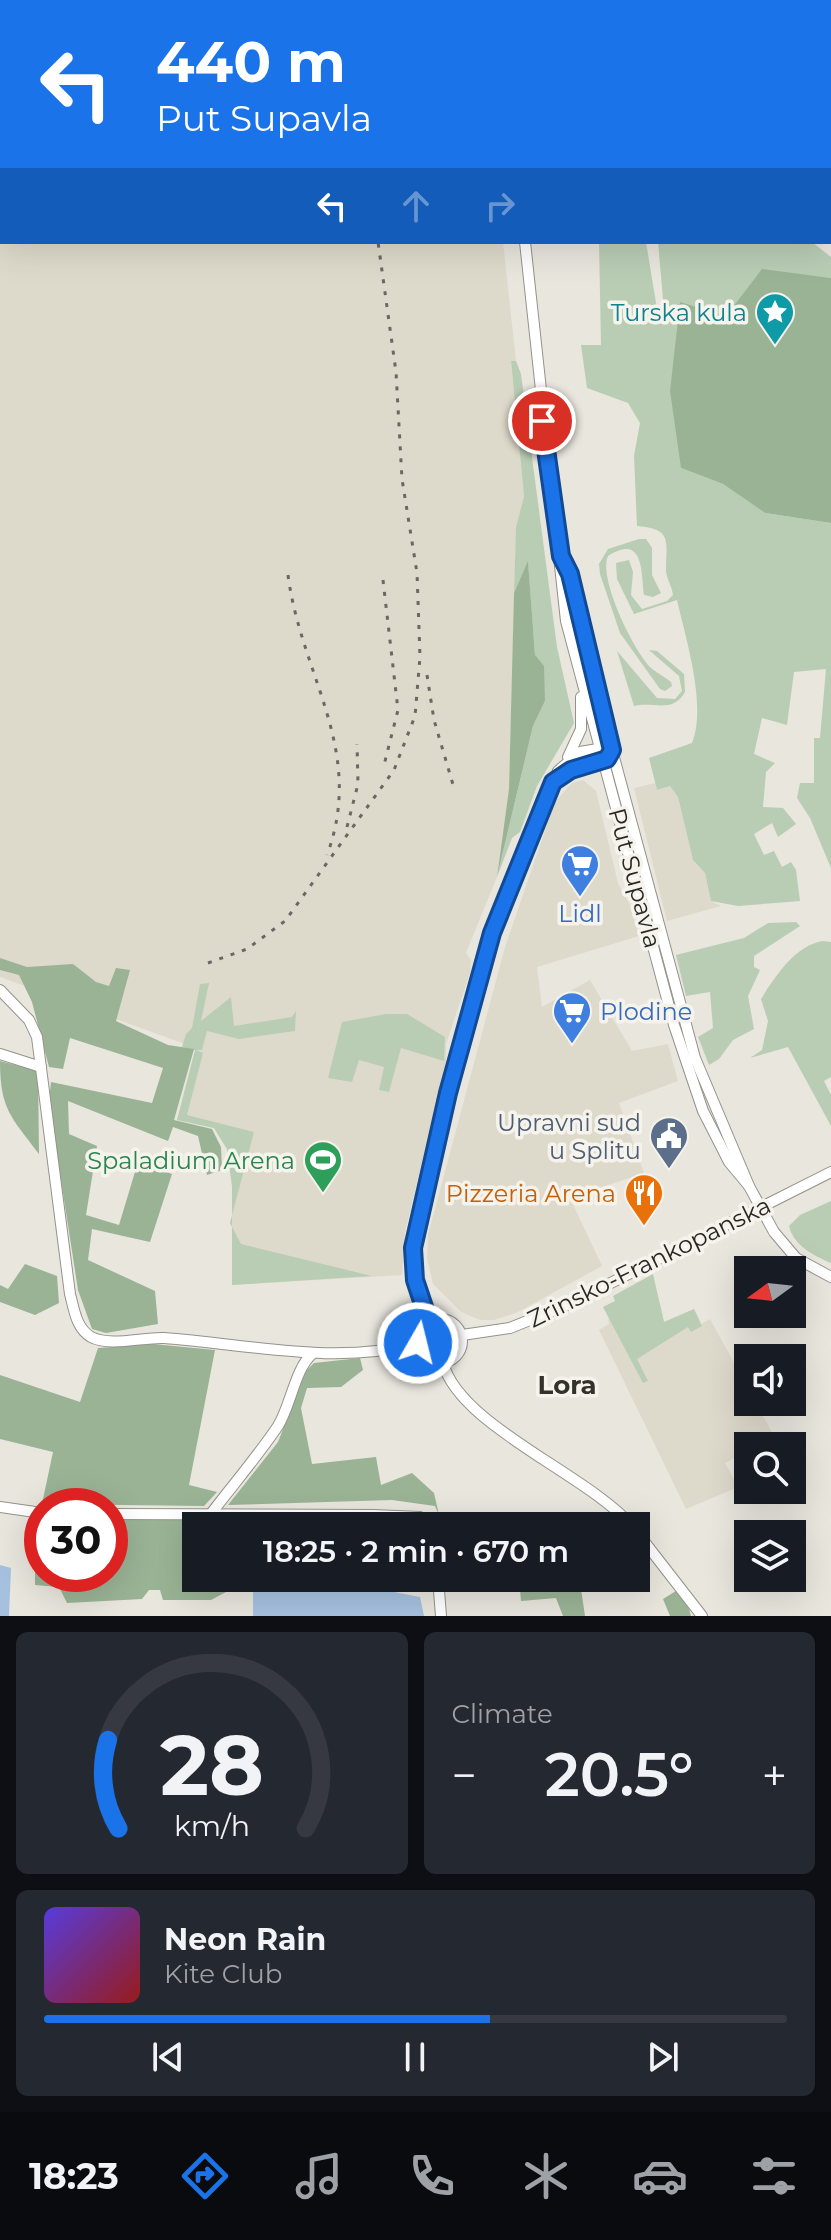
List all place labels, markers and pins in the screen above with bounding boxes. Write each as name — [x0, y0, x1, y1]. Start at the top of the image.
place icon: Turska kula — [754, 291, 796, 346]
place label: Turska kula — [611, 298, 747, 327]
pin — [508, 387, 576, 455]
supermarket icon: Lidl — [559, 843, 601, 898]
place label: Lidl — [558, 899, 602, 928]
supermarket icon: Plodine — [551, 990, 593, 1045]
place label: Plodine — [600, 997, 692, 1026]
place label: Upravni sud u Splitu — [497, 1108, 641, 1165]
public building icon: Upravni sud u Splitu — [648, 1115, 690, 1170]
sports icon: Spaladium Arena — [302, 1139, 344, 1194]
place label: Spaladium Arena — [87, 1146, 295, 1175]
restaurant icon: Pizzeria Arena — [623, 1172, 665, 1227]
place label: Pizzeria Arena — [446, 1179, 616, 1208]

